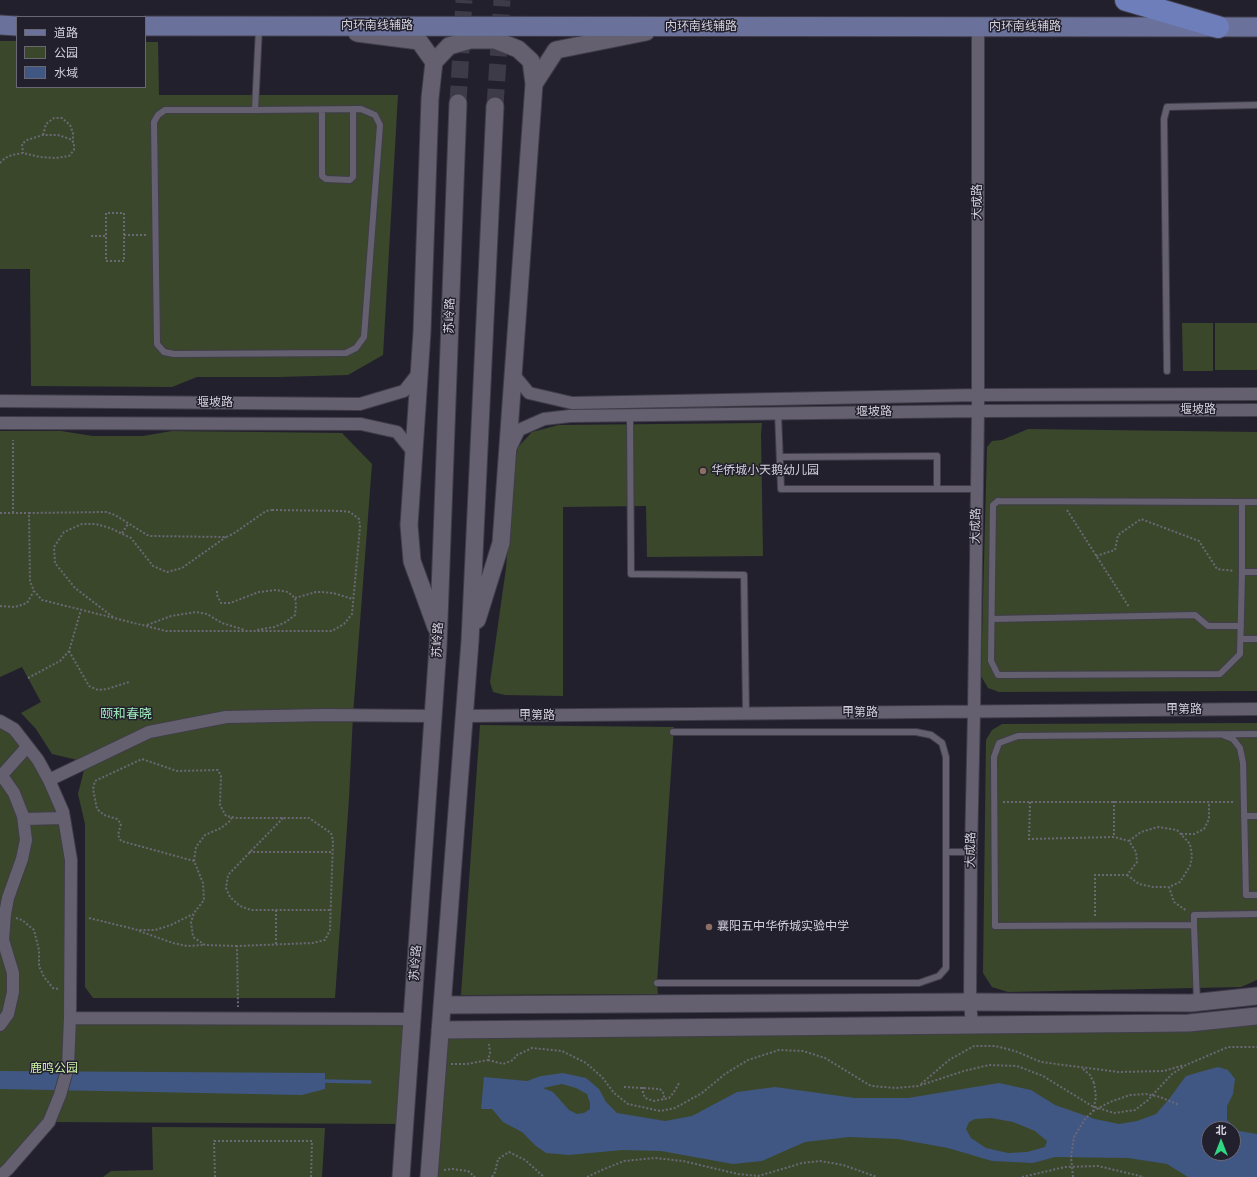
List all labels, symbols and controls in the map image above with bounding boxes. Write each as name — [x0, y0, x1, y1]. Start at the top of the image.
legend — [16, 16, 146, 88]
street label: 内环南线辅路 — [341, 19, 413, 33]
street label: 内环南线辅路 — [665, 20, 737, 34]
street label: 内环南线辅路 — [989, 20, 1061, 34]
text: 道路 — [54, 24, 78, 41]
text: 公园 — [54, 44, 78, 61]
text: 水域 — [54, 64, 78, 81]
street label: 大成路 — [971, 184, 985, 220]
street label: 苏岭路 — [442, 298, 458, 334]
street label: 堰坡路 — [197, 396, 233, 410]
street label: 堰坡路 — [1180, 403, 1216, 417]
street label: 堰坡路 — [856, 404, 892, 420]
place label: 华侨城小天鹅幼儿园 — [711, 464, 819, 478]
marker: 华侨城小天鹅幼儿园 — [698, 466, 708, 476]
street label: 大成路 — [968, 508, 984, 544]
street label: 苏岭路 — [430, 622, 446, 658]
street label: 甲第路 — [1166, 703, 1202, 717]
district label: 颐和春晓 — [100, 706, 152, 722]
street label: 甲第路 — [842, 706, 878, 720]
street label: 甲第路 — [519, 709, 555, 723]
street label: 大成路 — [963, 832, 979, 868]
place label: 襄阳五中华侨城实验中学 — [717, 920, 849, 934]
marker: 襄阳五中华侨城实验中学 — [704, 922, 714, 932]
street label: 苏岭路 — [408, 945, 424, 981]
park label: 鹿鸣公园 — [30, 1062, 78, 1076]
north arrow — [1201, 1121, 1241, 1161]
text: 北 — [1216, 1122, 1227, 1137]

